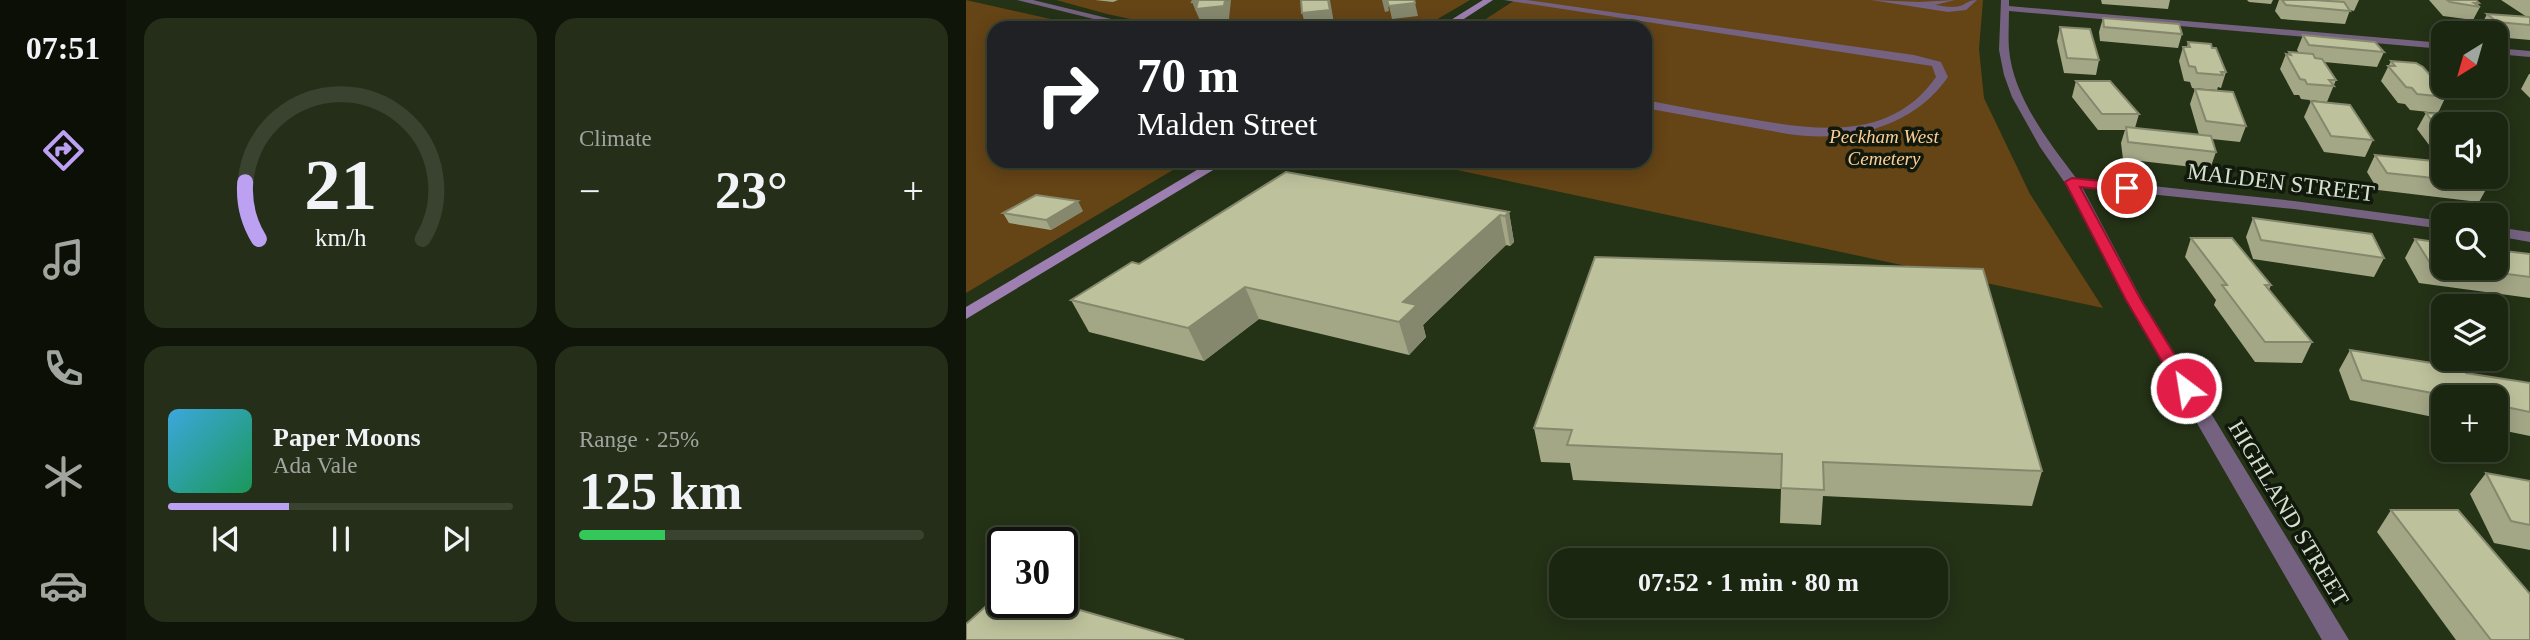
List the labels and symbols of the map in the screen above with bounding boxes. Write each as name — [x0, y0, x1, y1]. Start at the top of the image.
north arrow — [2431, 21, 2508, 98]
park label: Peckham West Cemetery — [1828, 126, 1939, 169]
pin — [2097, 158, 2157, 218]
street label: MALDEN STREET — [2186, 159, 2376, 206]
position arrow — [2149, 351, 2223, 425]
street label: HIGHLAND STREET — [2223, 416, 2354, 610]
speed limit sign: 30 — [987, 527, 1078, 618]

